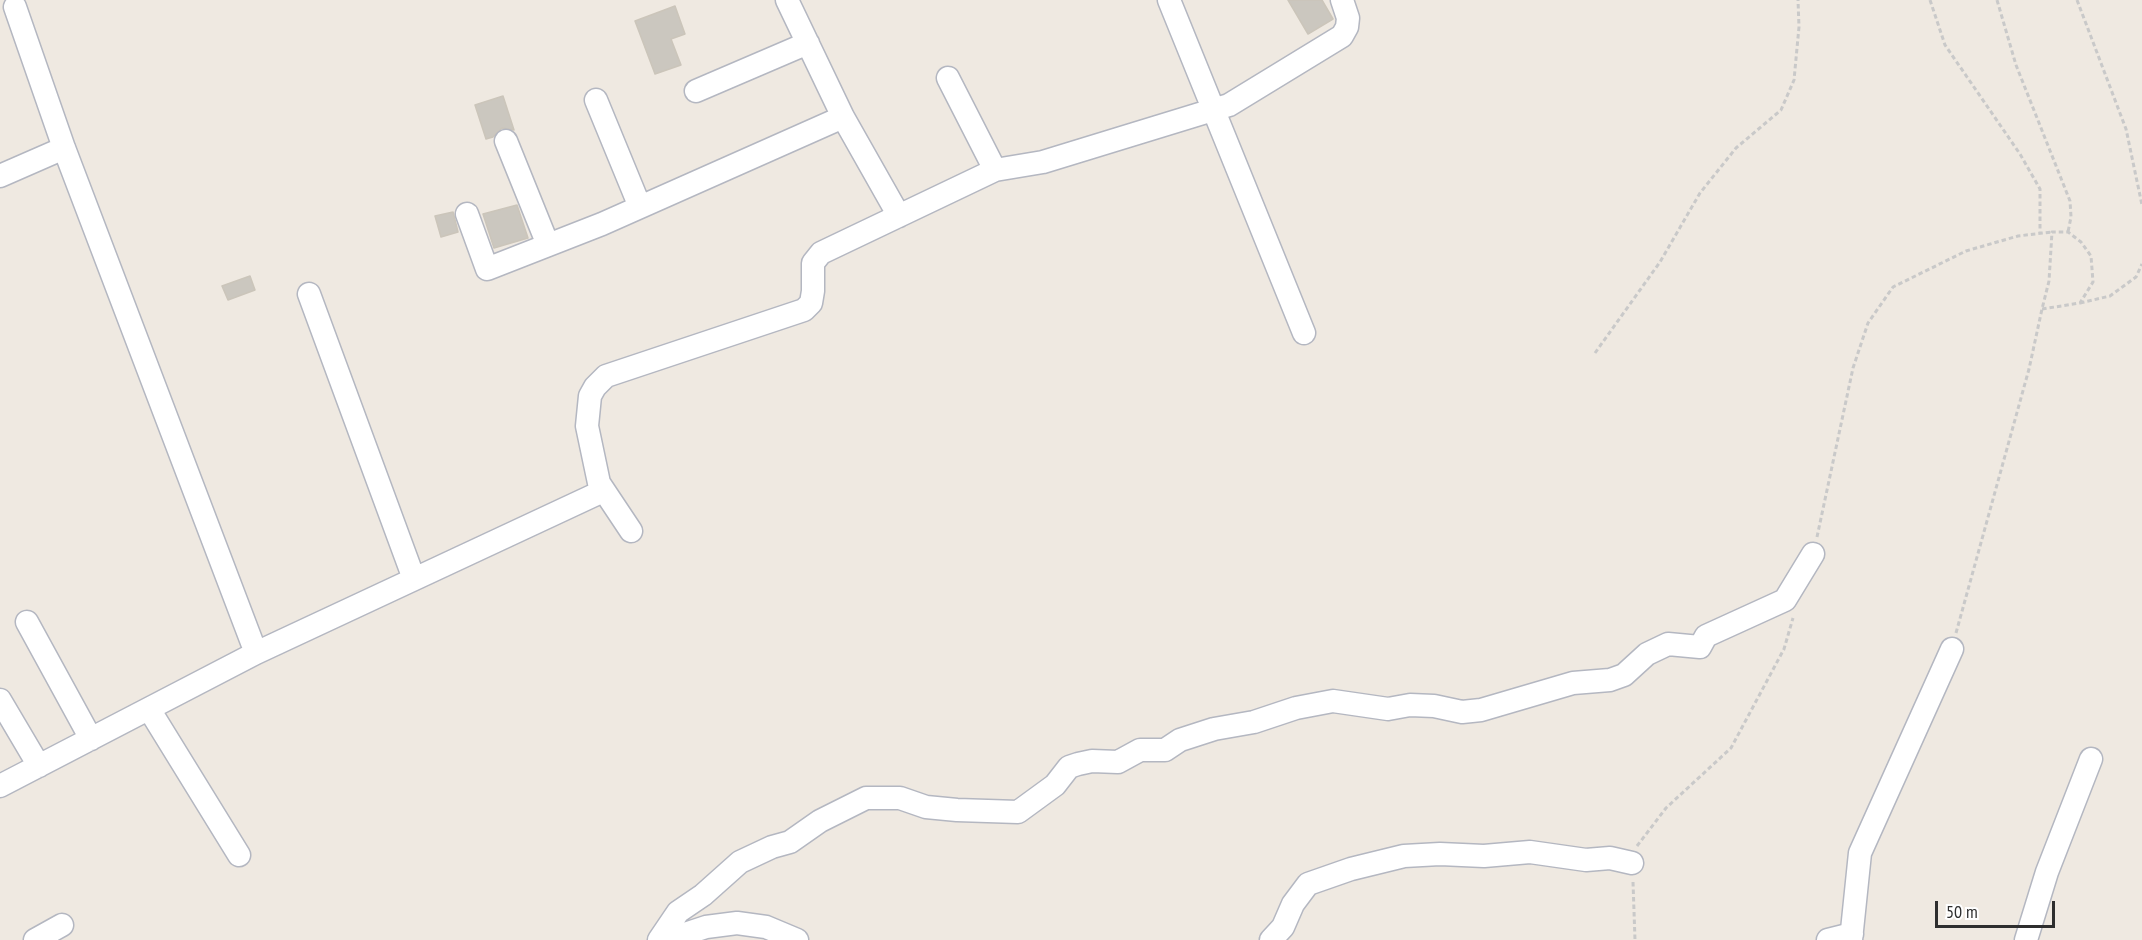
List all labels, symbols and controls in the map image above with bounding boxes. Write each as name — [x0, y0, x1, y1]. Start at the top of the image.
scale bar — [1938, 889, 2058, 927]
text: 50 m — [1946, 900, 1978, 923]

